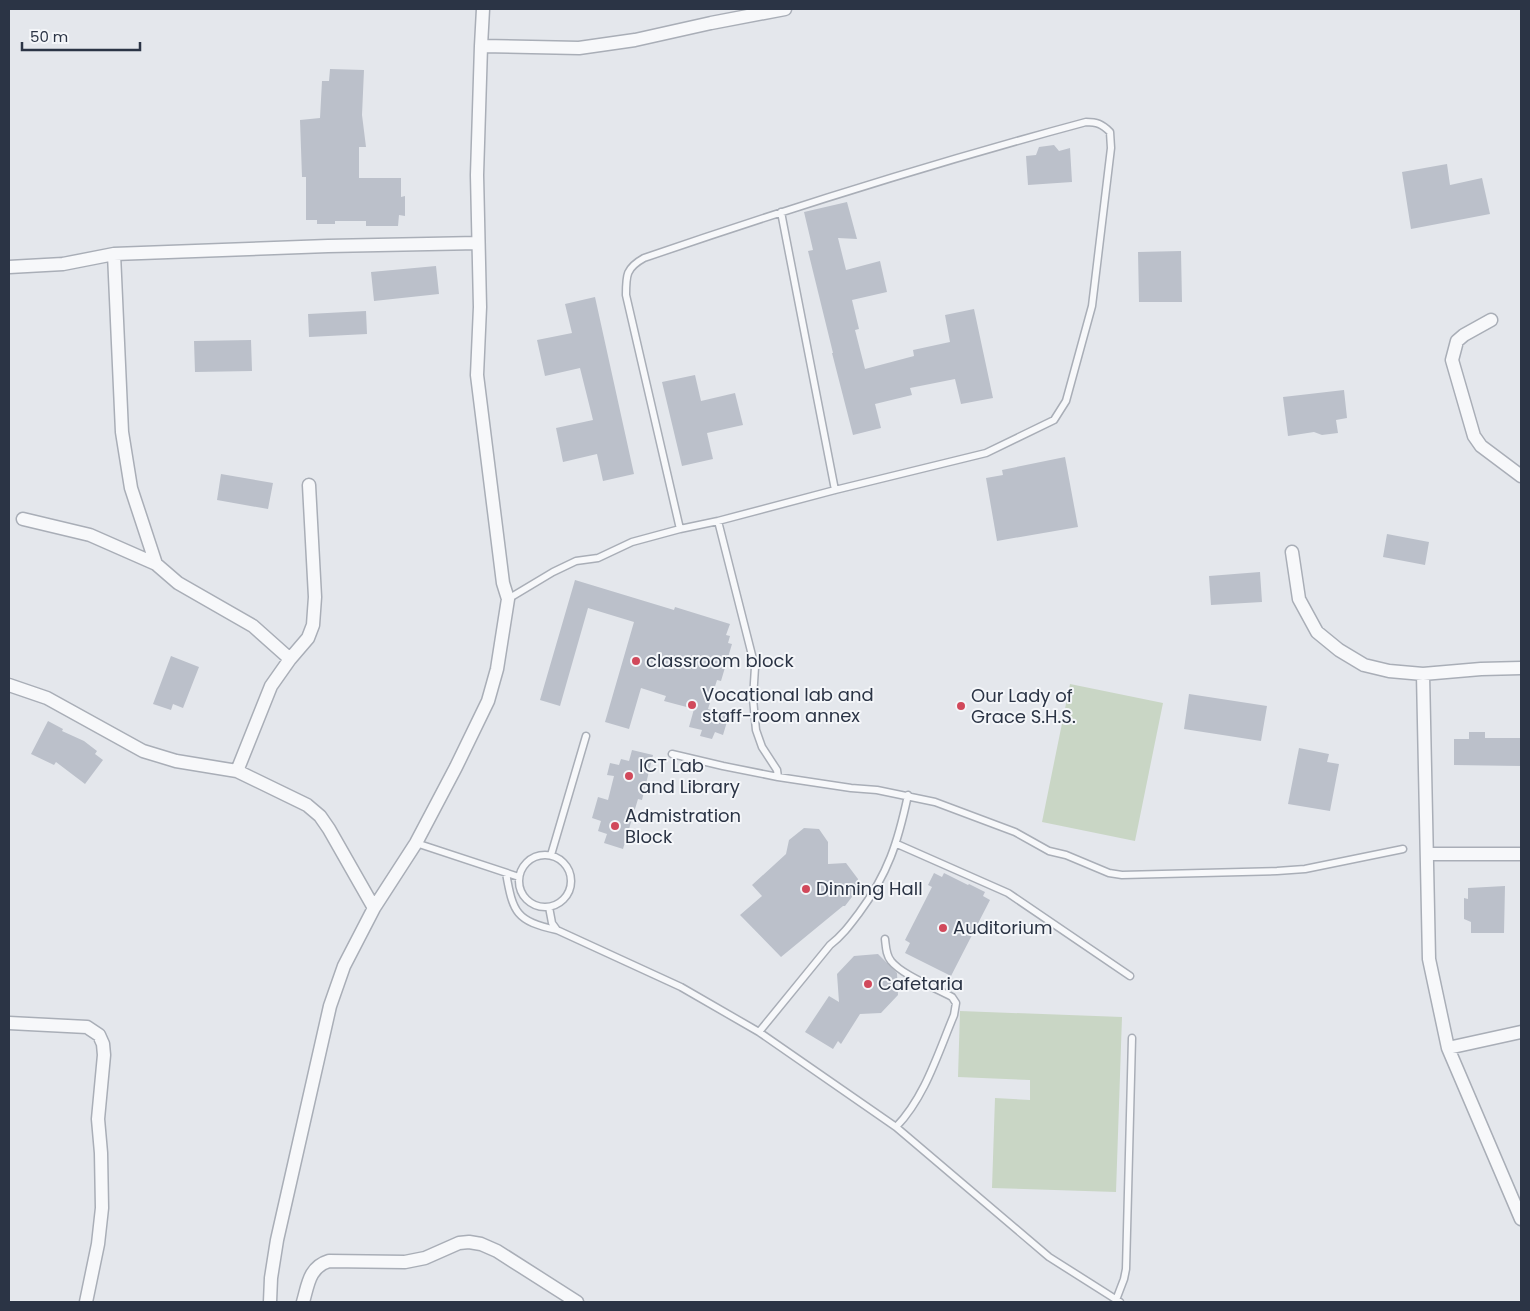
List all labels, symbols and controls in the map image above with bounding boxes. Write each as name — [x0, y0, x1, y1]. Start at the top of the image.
scale bar — [22, 20, 140, 52]
text: 50 m — [30, 26, 68, 47]
place label: classroom block — [646, 648, 794, 673]
marker: classroom block — [630, 655, 642, 667]
place label: Vocational lab and staff-room annex — [702, 682, 874, 728]
place label: Our Lady of Grace S.H.S. — [971, 683, 1076, 729]
marker: Vocational lab and staff-room annex — [686, 699, 698, 711]
marker: Our Lady of Grace S.H.S. — [955, 700, 967, 712]
place label: ICT Lab and Library — [639, 753, 740, 799]
marker: ICT Lab and Library — [623, 770, 635, 782]
place label: Admistration Block — [625, 803, 741, 849]
marker: Admistration Block — [609, 820, 621, 832]
place label: Dinning Hall — [816, 876, 923, 901]
marker: Dinning Hall — [800, 883, 812, 895]
place label: Auditorium — [953, 915, 1053, 940]
marker: Auditorium — [937, 922, 949, 934]
place label: Cafetaria — [878, 971, 963, 996]
marker: Cafetaria — [862, 978, 874, 990]

